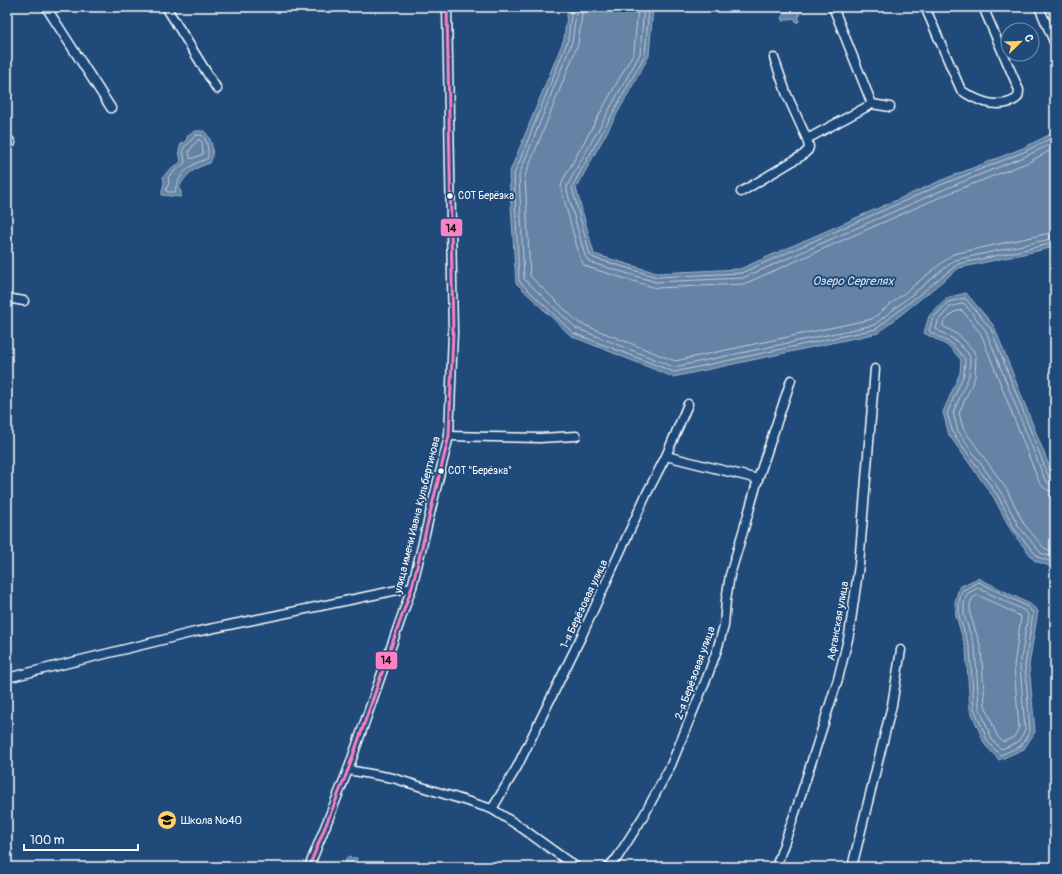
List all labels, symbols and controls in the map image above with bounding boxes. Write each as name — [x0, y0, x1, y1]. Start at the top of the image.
north arrow — [1000, 22, 1040, 62]
text: С — [1021, 33, 1036, 44]
place label: СОТ Берёзка — [458, 190, 514, 202]
marker: СОТ Берёзка — [445, 191, 455, 201]
line badge: 14 — [440, 218, 463, 237]
text: 14 — [446, 222, 457, 235]
water label: Озеро Сергелях — [813, 274, 894, 289]
street label: улица имени Ивана Кульбертинова — [391, 435, 443, 596]
place label: СОТ "Берёзка" — [448, 465, 512, 477]
marker: СОТ "Берёзка" — [436, 466, 446, 476]
street label: 1-я Берёзовая улица — [558, 558, 610, 650]
street label: Афганская улица — [825, 580, 851, 662]
street label: 2-я Берёзовая улица — [672, 625, 718, 721]
line badge: 14 — [375, 651, 398, 670]
text: 14 — [381, 654, 392, 667]
school or university icon: Школа №40 — [156, 809, 178, 831]
place label: Школа №40 — [181, 814, 242, 827]
scale bar — [24, 826, 138, 852]
text: 100 m — [30, 833, 65, 848]

